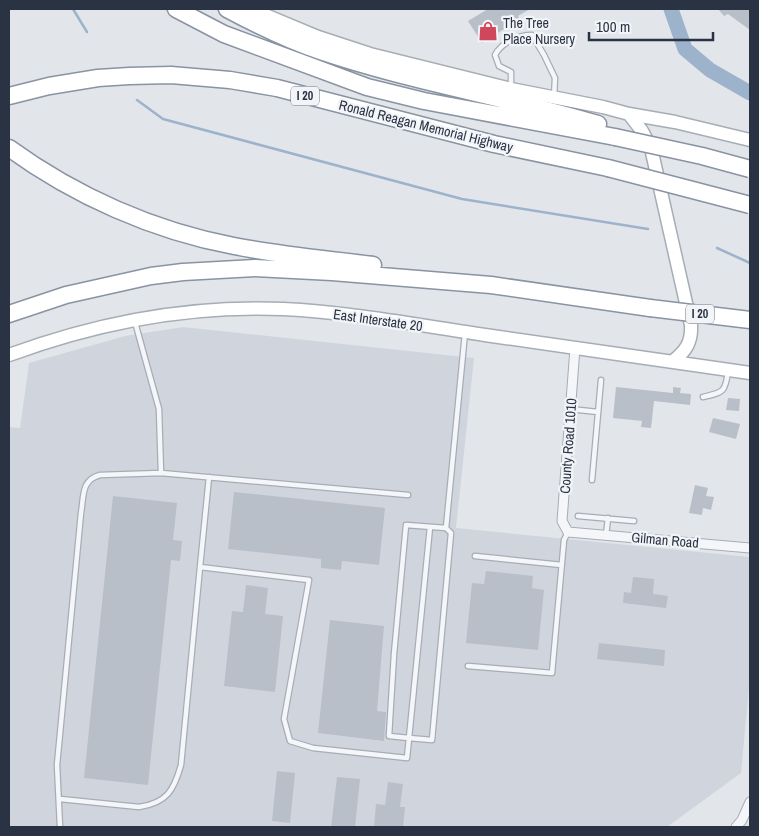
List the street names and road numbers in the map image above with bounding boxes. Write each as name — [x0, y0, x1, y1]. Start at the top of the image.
road number: I 20 — [291, 86, 319, 105]
street label: Ronald Reagan Memorial Highway — [337, 96, 515, 156]
road number: I 20 — [686, 304, 714, 324]
street label: East Interstate 20 — [332, 305, 424, 335]
street label: County Road 1010 — [556, 398, 580, 494]
street label: Gilman Road — [631, 528, 699, 552]

